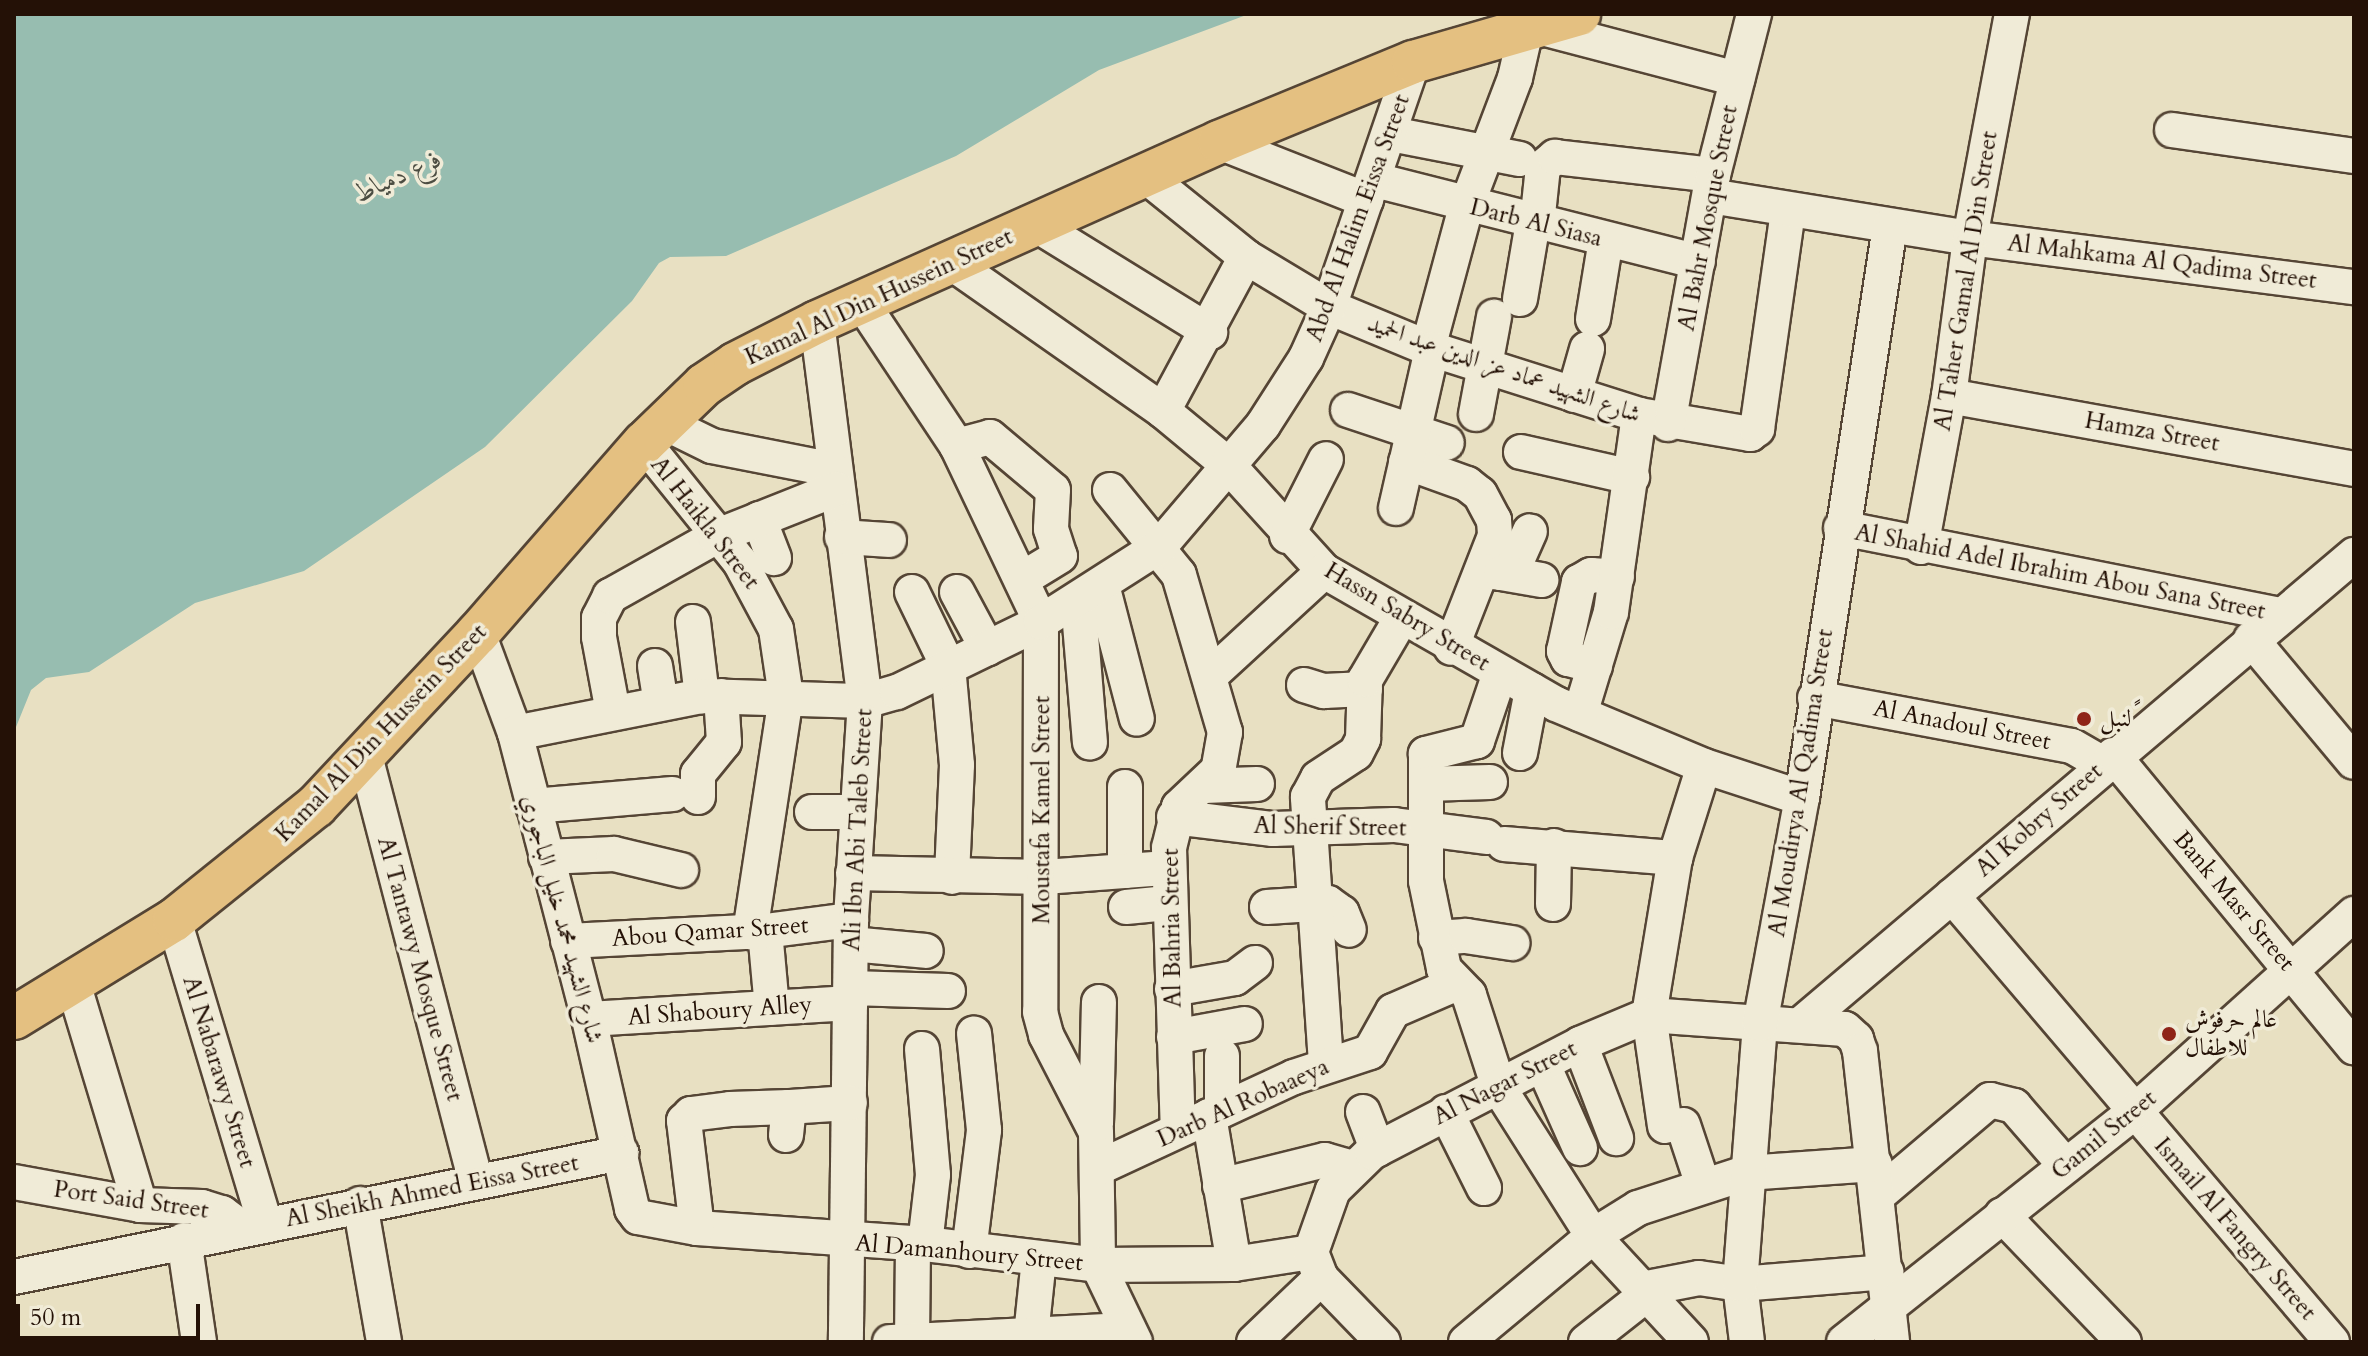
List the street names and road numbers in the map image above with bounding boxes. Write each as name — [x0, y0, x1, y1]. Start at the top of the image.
street label: Abd Al Halim Eissa Street — [1300, 90, 1416, 346]
street label: Al Bahr Mosque Street — [1672, 103, 1744, 333]
street label: Al Taher Gamal Al Din Street — [1928, 129, 2004, 433]
street label: Darb Al Siasa — [1467, 193, 1605, 253]
street label: Kamal Al Din Hussein Street — [741, 222, 1017, 372]
street label: Al Mahkama Al Qadima Street — [2006, 229, 2318, 295]
street label: شارع الشهيد عماد عز الدين عبد الحميد — [1364, 309, 1644, 429]
street label: Hamza Street — [2083, 406, 2221, 458]
street label: Al Haikla Street — [644, 451, 766, 595]
street label: Al Shahid Adel Ibrahim Abou Sana Street — [1852, 518, 2268, 626]
street label: Hassn Sabry Street — [1319, 556, 1495, 678]
street label: Kamal Al Din Hussein Street — [269, 618, 493, 848]
street label: Al Moudirya Al Qadima Street — [1762, 627, 1840, 939]
street label: Al Anadoul Street — [1871, 694, 2053, 756]
street label: Moustafa Kamel Street — [1028, 696, 1056, 924]
street label: Ali Ibn Abi Taleb Street — [837, 708, 879, 952]
street label: Al Kobry Street — [1970, 757, 2108, 883]
street label: شارع الشهيد محمد خليل الباجوري — [515, 792, 609, 1046]
street label: Al Sherif Street — [1253, 811, 1407, 843]
street label: Bank Masr Street — [2167, 825, 2301, 977]
street label: Al Tantawy Mosque Street — [371, 834, 469, 1104]
street label: Al Bahria Street — [1156, 848, 1188, 1008]
street label: Abou Qamar Street — [611, 911, 809, 953]
street label: Al Nabarawy Street — [176, 973, 262, 1171]
street label: Al Shaboury Alley — [627, 990, 813, 1032]
street label: Al Nagar Street — [1428, 1034, 1582, 1132]
street label: Darb Al Robaaeya — [1153, 1052, 1333, 1154]
street label: Gamil Street — [2046, 1084, 2162, 1186]
street label: Ismail Al Fangry Street — [2148, 1132, 2322, 1326]
street label: Al Sheikh Ahmed Eissa Street — [283, 1148, 581, 1234]
street label: Port Said Street — [52, 1175, 210, 1225]
street label: Al Damanhoury Street — [854, 1229, 1084, 1277]

